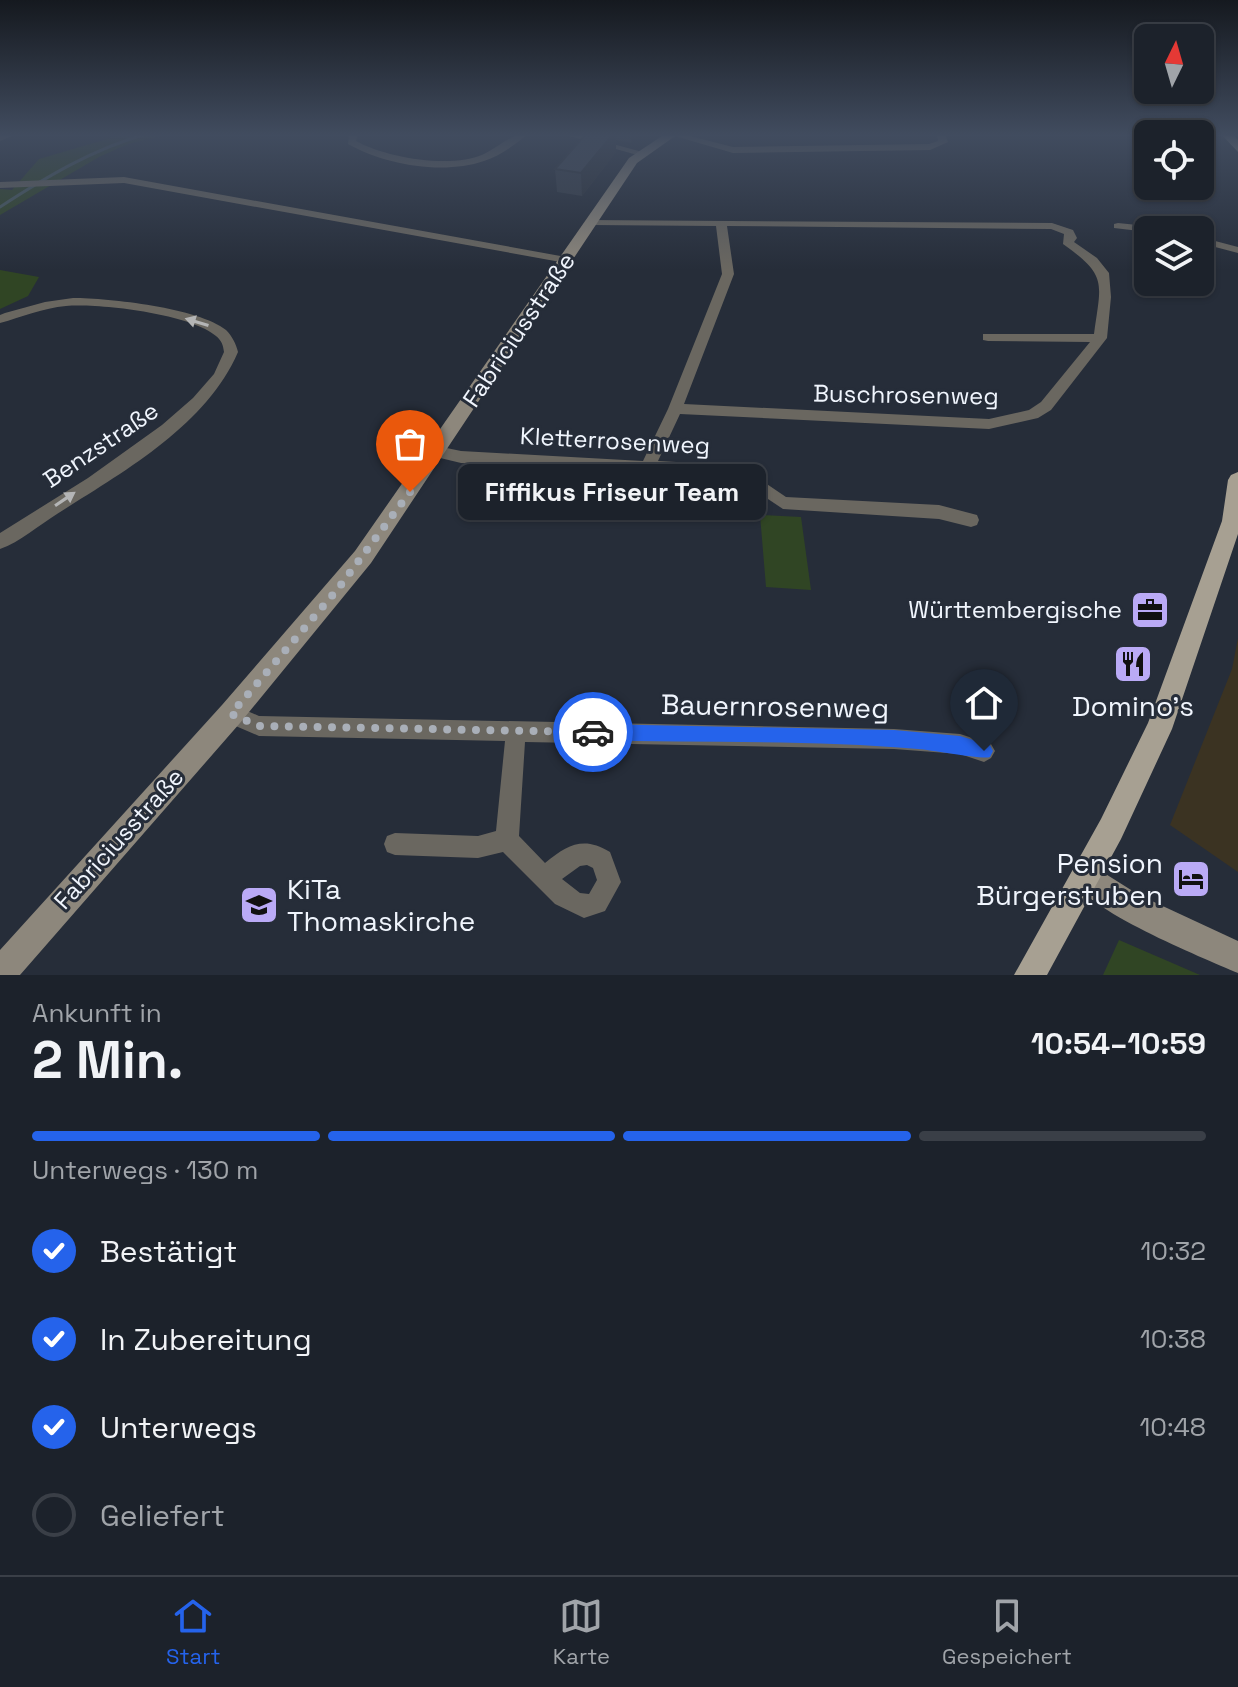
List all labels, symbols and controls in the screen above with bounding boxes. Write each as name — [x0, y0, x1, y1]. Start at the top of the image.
north arrow — [1134, 24, 1214, 104]
map controls — [1134, 24, 1214, 296]
button: locate — [1134, 120, 1214, 200]
button: layers — [1134, 216, 1214, 296]
street label: Fabriciusstraße — [455, 247, 582, 413]
one-way arrow — [185, 315, 209, 328]
street label: Buschrosenweg — [813, 377, 999, 412]
street label: Benzstraße — [37, 395, 164, 494]
pin — [376, 410, 444, 492]
street label: Kletterrosenweg — [519, 420, 711, 461]
icon: bag — [388, 422, 432, 466]
callout: Fiffikus Friseur Team — [458, 464, 766, 520]
text: Fiffikus Friseur Team — [485, 475, 739, 509]
one-way arrow — [54, 492, 76, 506]
office icon: Württembergische — [1129, 589, 1171, 631]
place label: Württembergische — [908, 594, 1122, 625]
restaurant icon: Domino's — [1112, 643, 1154, 685]
pin — [950, 669, 1018, 751]
icon: home — [962, 681, 1006, 725]
street label: Bauernrosenweg — [661, 686, 889, 726]
place label: Domino's — [1072, 688, 1194, 724]
courier — [553, 692, 633, 772]
icon: car — [571, 710, 615, 754]
street label: Fabriciusstraße — [47, 762, 190, 916]
place label: Pension Bürgerstuben — [976, 845, 1163, 913]
hotel icon: Pension Bürgerstuben — [1170, 858, 1212, 900]
place label: KiTa Thomaskirche — [287, 871, 475, 939]
school or university icon: KiTa Thomaskirche — [238, 884, 280, 926]
text: Ankunft in — [32, 996, 162, 1030]
text: 10:54–10:59 — [1031, 1024, 1206, 1063]
text: 2 Min. — [32, 1027, 183, 1093]
text: Unterwegs · 130 m — [32, 1153, 258, 1187]
icon: check — [32, 1229, 76, 1273]
text: Bestätigt — [100, 1232, 237, 1271]
text: 10:32 — [1141, 1234, 1206, 1268]
icon: check — [32, 1317, 76, 1361]
text: In Zubereitung — [100, 1320, 312, 1359]
text: 10:38 — [1140, 1322, 1206, 1356]
icon: check — [32, 1405, 76, 1449]
text: Unterwegs — [100, 1408, 257, 1447]
text: 10:48 — [1139, 1410, 1206, 1444]
text: Geliefert — [100, 1496, 225, 1535]
tab: Start — [166, 1594, 221, 1670]
tab: Karte — [553, 1594, 610, 1670]
tab: Gespeichert — [942, 1594, 1072, 1670]

